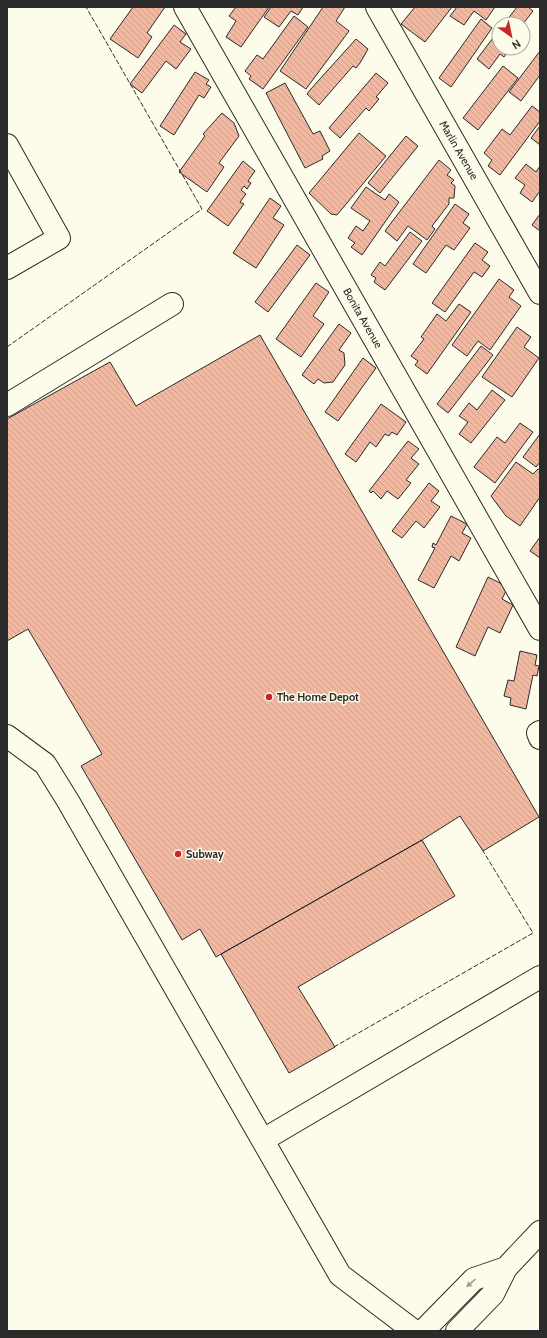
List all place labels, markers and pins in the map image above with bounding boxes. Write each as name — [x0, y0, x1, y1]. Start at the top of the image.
place label: The Home Depot — [277, 690, 359, 704]
marker: The Home Depot — [264, 692, 274, 702]
place label: Subway — [186, 847, 224, 861]
marker: Subway — [173, 849, 183, 859]

